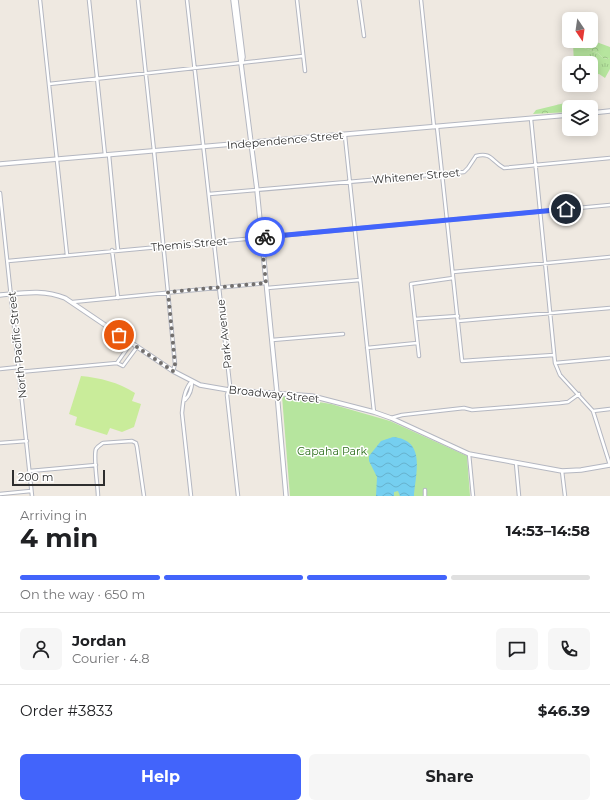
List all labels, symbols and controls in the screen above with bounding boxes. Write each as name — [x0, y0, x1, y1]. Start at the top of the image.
north arrow — [562, 12, 598, 48]
map controls — [562, 12, 598, 136]
button: locate — [562, 56, 598, 92]
button: layers — [562, 100, 598, 136]
street label: Independence Street — [226, 128, 344, 152]
street label: Whitener Street — [372, 165, 461, 187]
pin — [549, 192, 583, 226]
icon: home — [555, 198, 577, 220]
courier — [245, 217, 285, 257]
icon: bike — [254, 226, 276, 248]
street label: Themis Street — [150, 234, 228, 254]
street label: North Pacific Street — [4, 290, 30, 399]
street label: Park Avenue — [213, 298, 235, 369]
pin — [102, 318, 136, 352]
icon: bag — [108, 324, 130, 346]
street label: Broadway Street — [228, 382, 321, 406]
park label: Capaha Park — [297, 444, 367, 458]
scale bar — [12, 468, 105, 487]
text: 200 m — [18, 470, 53, 484]
text: Arriving in — [20, 507, 87, 523]
text: 14:53–14:58 — [506, 521, 590, 540]
text: 4 min — [20, 522, 98, 554]
text: On the way · 650 m — [20, 586, 145, 602]
button: person — [20, 628, 62, 670]
button: chat — [496, 628, 538, 670]
button: phone — [548, 628, 590, 670]
text: Jordan — [72, 631, 126, 650]
text: Courier · 4.8 — [72, 650, 150, 666]
text: Order #3833 — [20, 701, 113, 720]
text: $46.39 — [538, 701, 590, 720]
button: Help — [20, 754, 301, 800]
button: Share — [309, 754, 590, 800]

